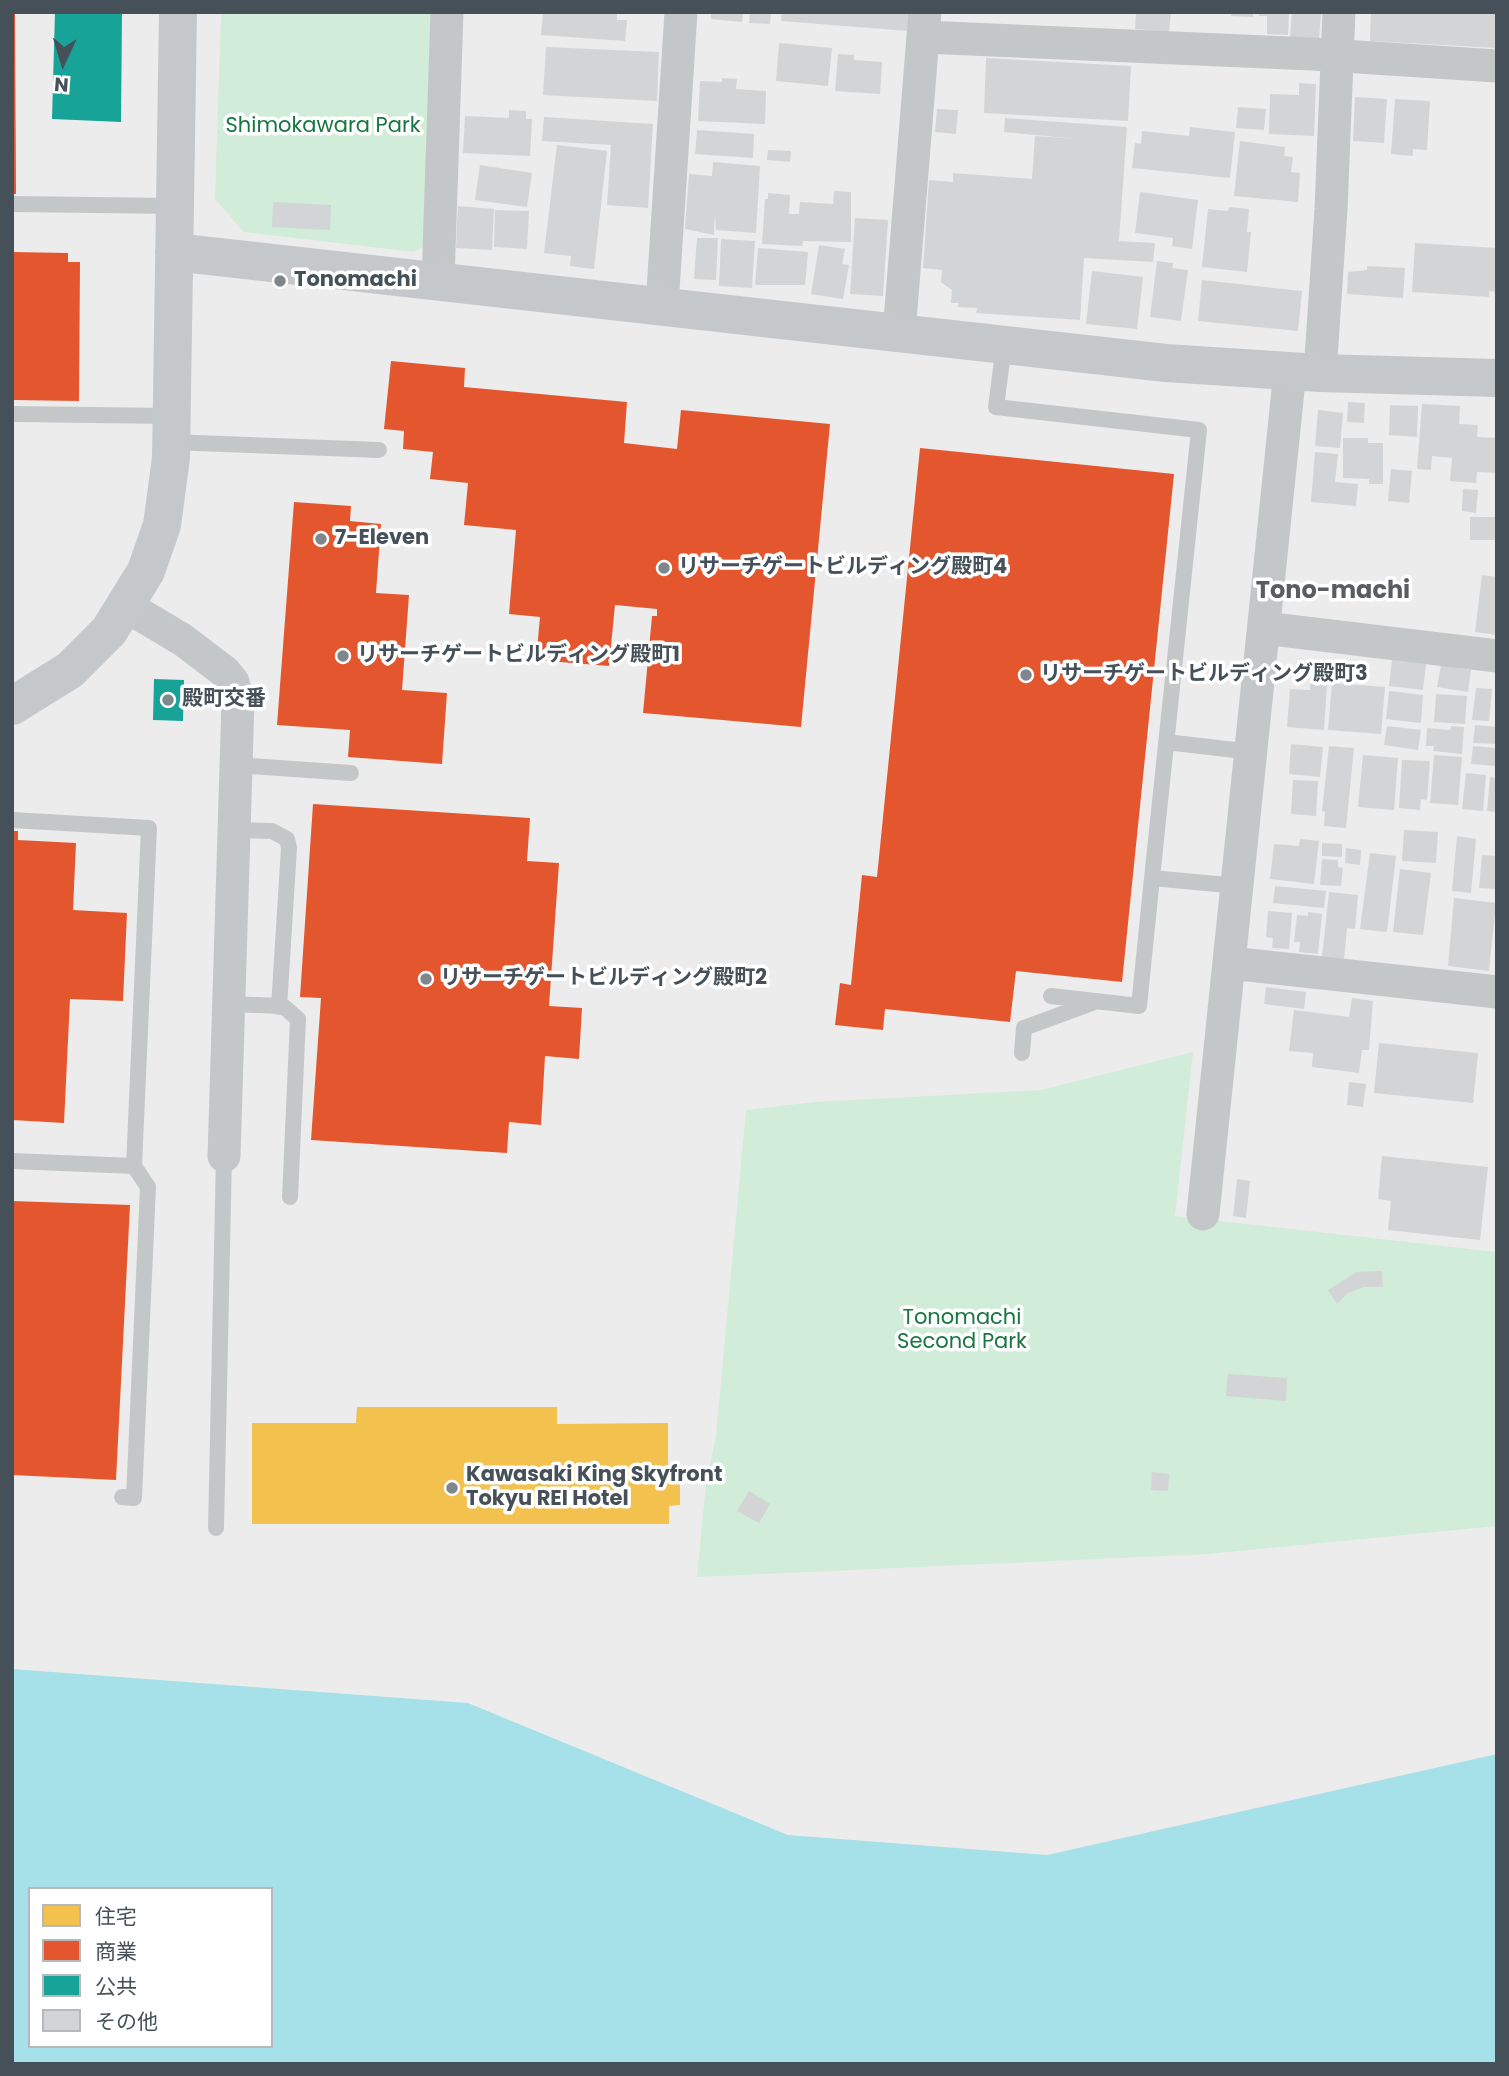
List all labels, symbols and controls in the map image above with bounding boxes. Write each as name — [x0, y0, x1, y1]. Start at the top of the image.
north arrow — [28, 28, 98, 98]
text: N — [53, 70, 70, 98]
park label: Shimokawara Park — [225, 114, 421, 140]
place label: Tonomachi — [294, 268, 417, 294]
marker: Tonomachi — [272, 273, 288, 289]
place label: 7-Eleven — [335, 526, 429, 552]
marker: 7-Eleven — [313, 531, 329, 547]
place label: リサーチゲートビルディング殿町4 — [678, 555, 1007, 581]
marker: リサーチゲートビルディング殿町4 — [656, 560, 672, 576]
district label: Tono-machi — [1256, 578, 1410, 606]
place label: リサーチゲートビルディング殿町1 — [357, 643, 680, 669]
marker: リサーチゲートビルディング殿町1 — [335, 648, 351, 664]
place label: リサーチゲートビルディング殿町3 — [1040, 662, 1368, 688]
marker: リサーチゲートビルディング殿町3 — [1018, 667, 1034, 683]
place label: 殿町交番 — [182, 687, 266, 713]
marker: 殿町交番 — [160, 692, 176, 708]
place label: リサーチゲートビルディング殿町2 — [440, 966, 767, 992]
marker: リサーチゲートビルディング殿町2 — [418, 971, 434, 987]
park label: Tonomachi Second Park — [897, 1306, 1027, 1356]
place label: Kawasaki King Skyfront Tokyu REI Hotel — [466, 1463, 722, 1513]
marker: Kawasaki King Skyfront Tokyu REI Hotel — [444, 1480, 460, 1496]
legend — [28, 1887, 273, 2048]
text: 住宅 — [95, 1902, 137, 1931]
text: 商業 — [95, 1937, 137, 1966]
text: 公共 — [95, 1972, 137, 2001]
text: その他 — [95, 2007, 158, 2036]

